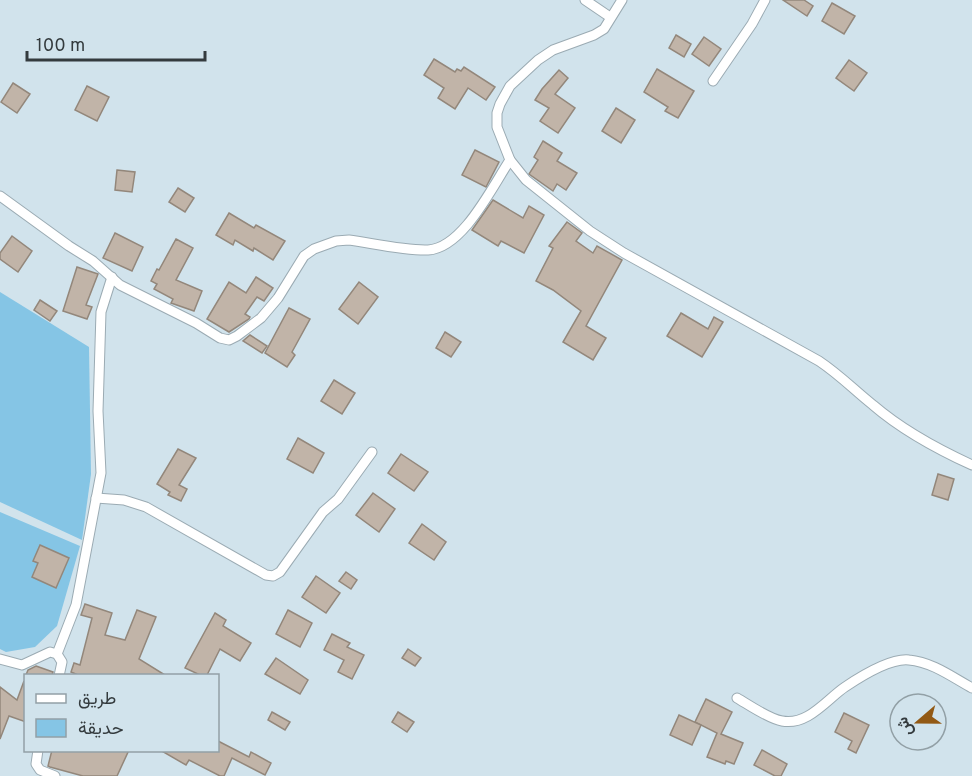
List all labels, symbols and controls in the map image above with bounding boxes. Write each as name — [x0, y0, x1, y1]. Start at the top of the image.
scale bar — [27, 24, 206, 62]
text: 100 m — [36, 35, 85, 58]
legend — [24, 674, 219, 752]
text: طريق — [78, 688, 116, 711]
north arrow — [888, 692, 948, 752]
text: ش — [893, 714, 918, 739]
text: حديقة — [78, 718, 124, 741]

